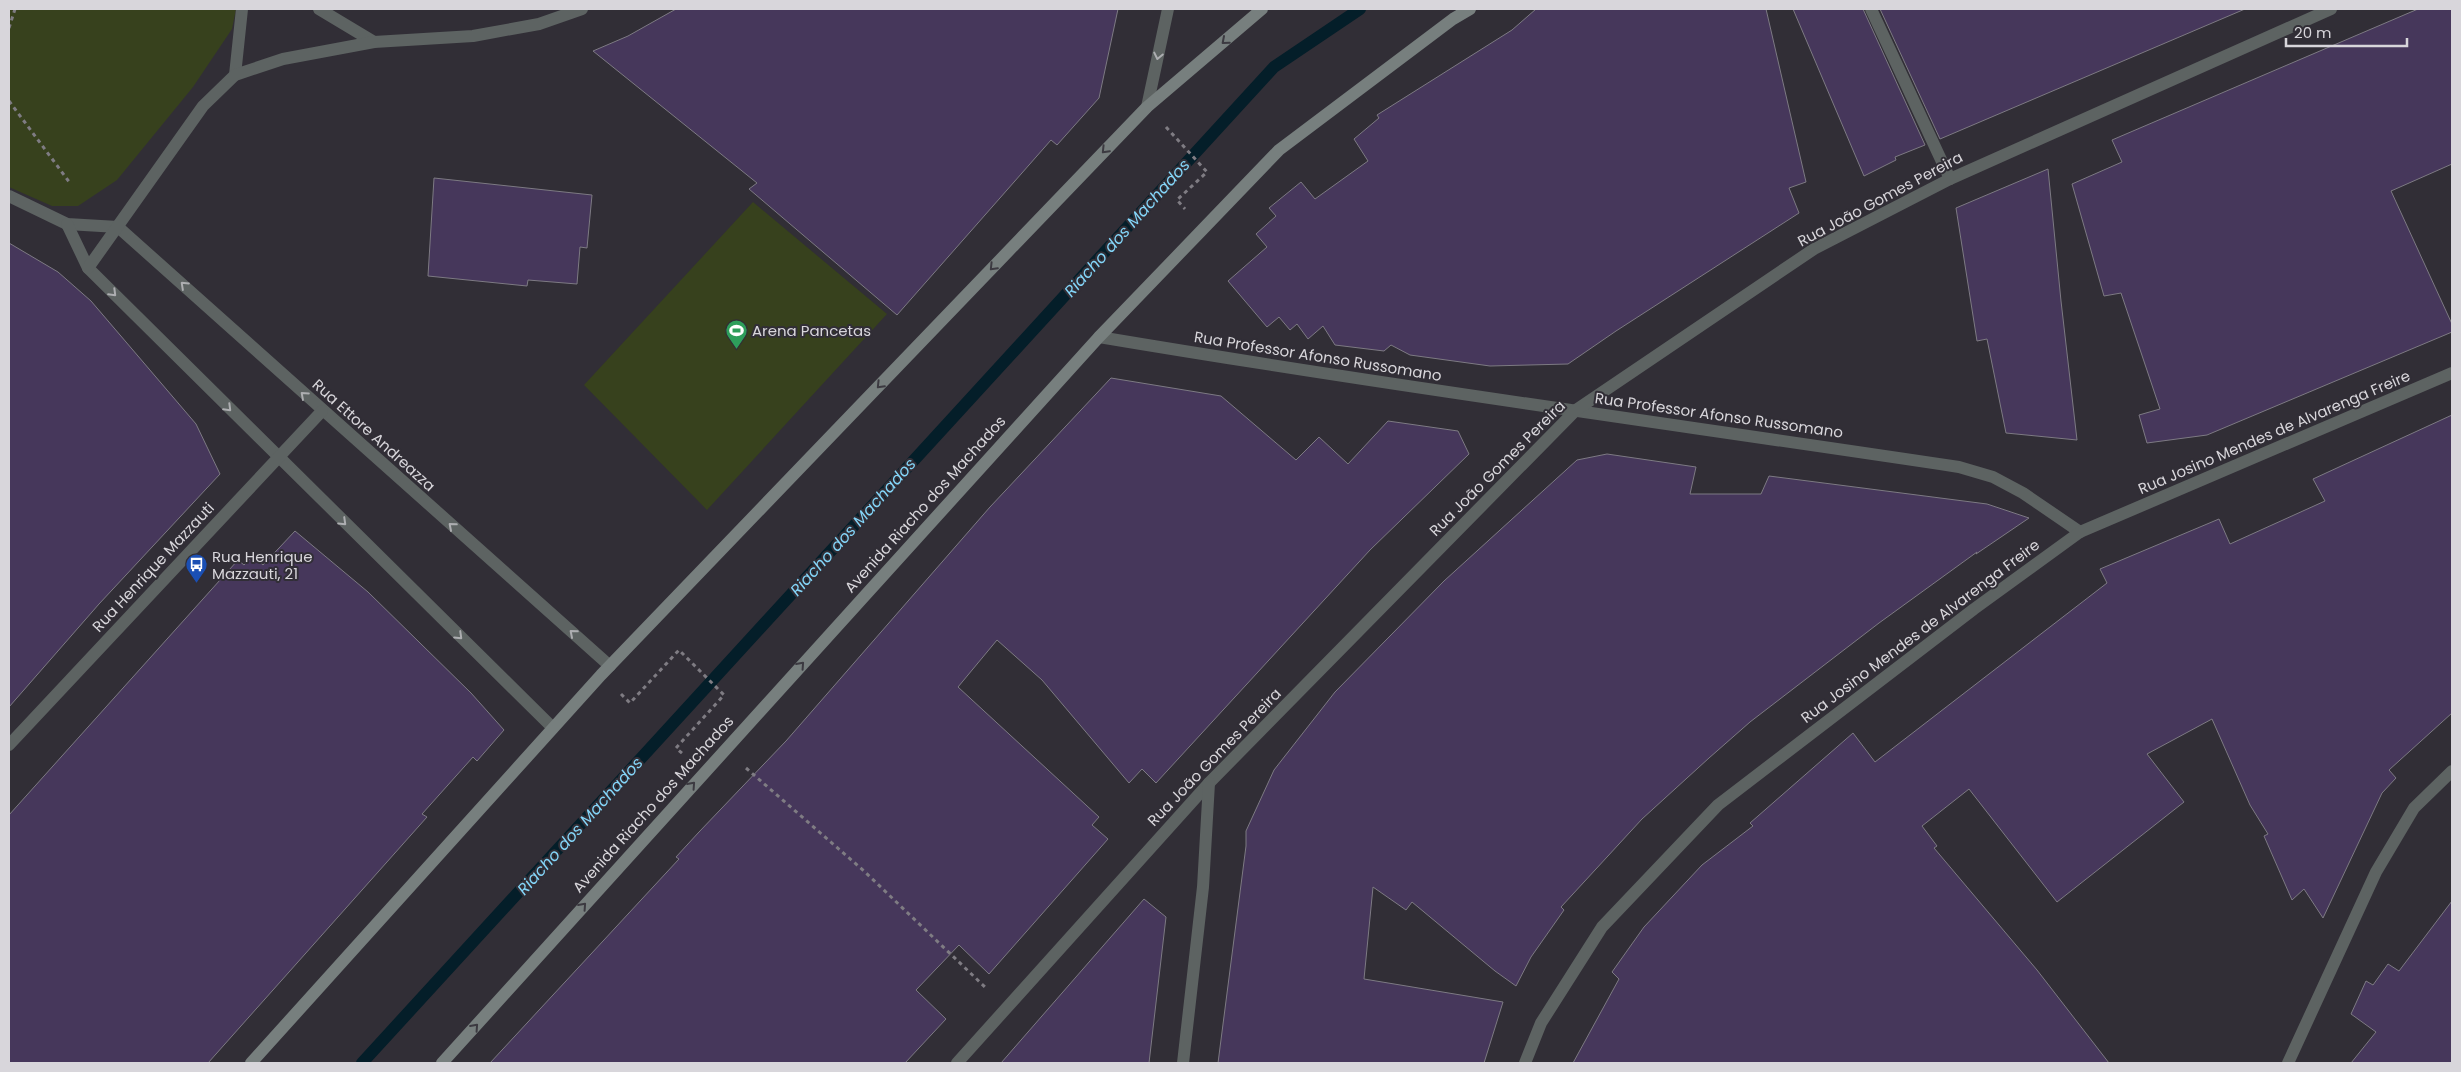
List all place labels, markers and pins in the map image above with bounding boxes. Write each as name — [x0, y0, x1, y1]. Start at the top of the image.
sports icon: Arena Pancetas — [724, 318, 748, 349]
place label: Arena Pancetas — [752, 320, 871, 341]
place label: Rua Henrique Mazzauti, 21 — [212, 546, 312, 584]
bus stop icon: Rua Henrique Mazzauti, 21 — [184, 553, 208, 584]

